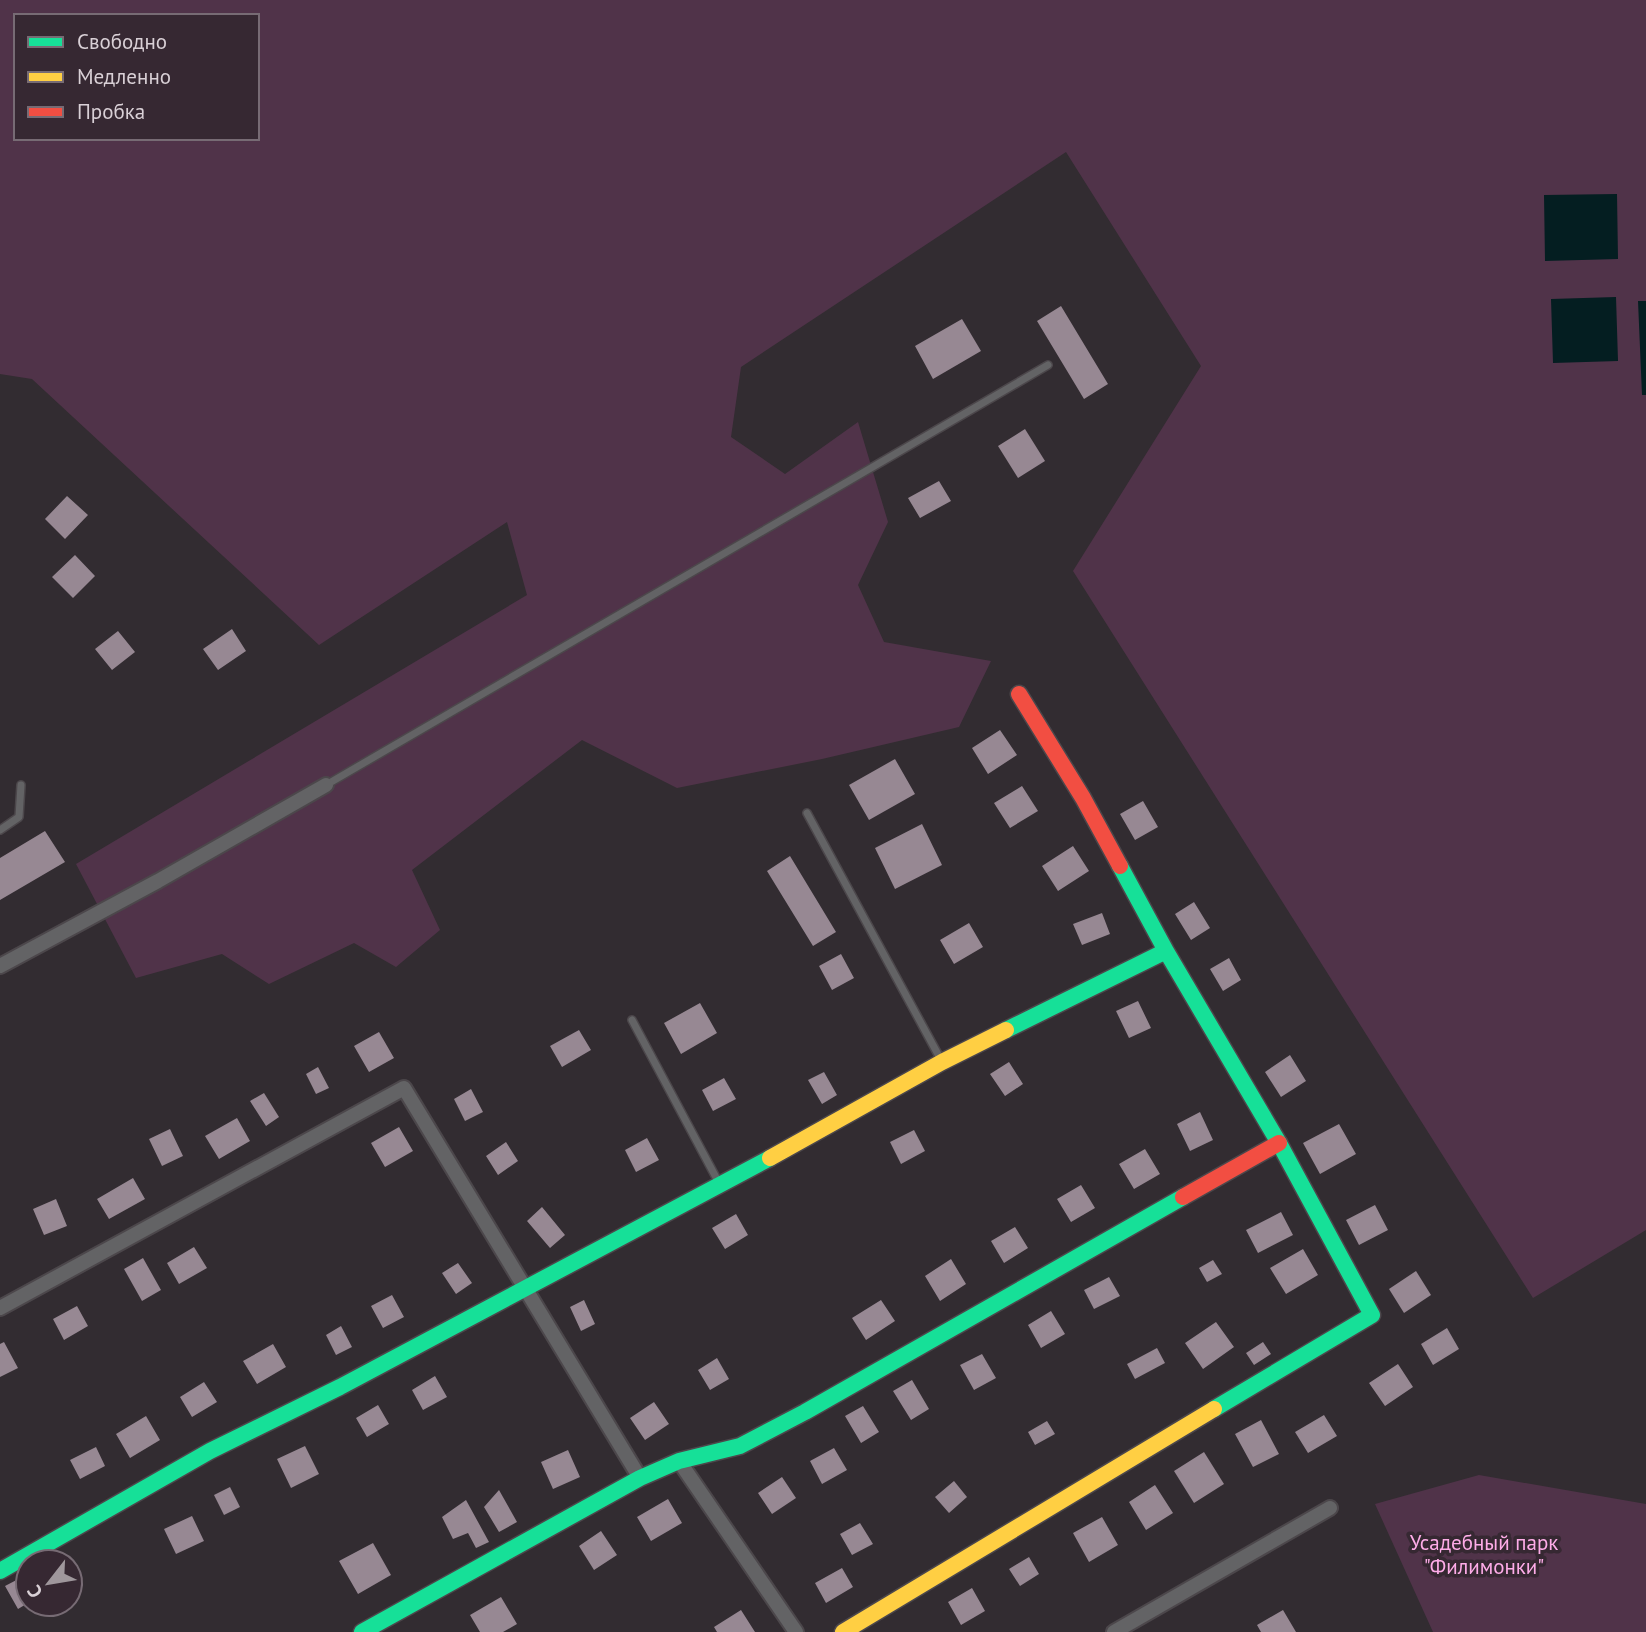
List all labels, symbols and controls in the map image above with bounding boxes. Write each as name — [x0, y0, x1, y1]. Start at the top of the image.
legend — [14, 14, 259, 140]
text: Свободно — [77, 28, 167, 55]
text: Медленно — [77, 63, 171, 90]
text: Пробка — [77, 98, 145, 125]
park label: Усадебный парк "Филимонки" — [1410, 1529, 1558, 1580]
north arrow — [14, 1548, 84, 1618]
text: С — [21, 1581, 47, 1602]

